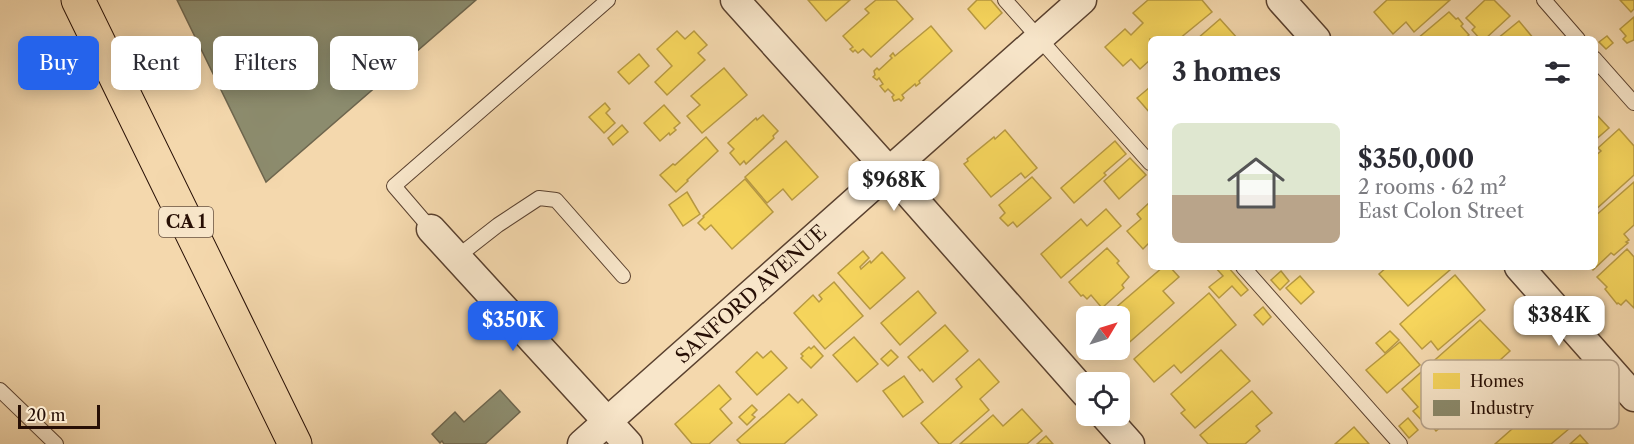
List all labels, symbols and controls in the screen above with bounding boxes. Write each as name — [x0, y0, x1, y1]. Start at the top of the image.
chip: Buy — [18, 36, 99, 90]
chip: Rent — [111, 36, 201, 90]
chip: Filters — [213, 36, 318, 90]
chip: New — [330, 36, 418, 90]
text: 3 homes — [1172, 56, 1281, 88]
icon: filters — [1541, 56, 1574, 89]
text: $350,000 — [1358, 143, 1474, 175]
icon: home — [1220, 147, 1292, 219]
pin: $968K — [852, 161, 936, 212]
text: $968K — [862, 168, 926, 192]
text: 2 rooms · 62 m² — [1358, 175, 1506, 199]
text: East Colon Street — [1358, 199, 1524, 223]
road number: CA 1 — [159, 207, 213, 237]
street label: SANFORD AVENUE — [671, 220, 831, 368]
pin: $384K — [1517, 296, 1601, 347]
pin: $350K — [471, 301, 555, 352]
text: $384K — [1528, 303, 1590, 327]
north arrow — [1076, 306, 1130, 360]
map controls — [1076, 306, 1130, 426]
text: $350K — [482, 308, 544, 332]
legend — [1421, 360, 1619, 429]
text: Homes — [1470, 371, 1524, 391]
button: locate — [1076, 372, 1130, 426]
text: Industry — [1470, 398, 1535, 418]
scale bar — [18, 402, 100, 430]
text: 20 m — [27, 405, 66, 425]

